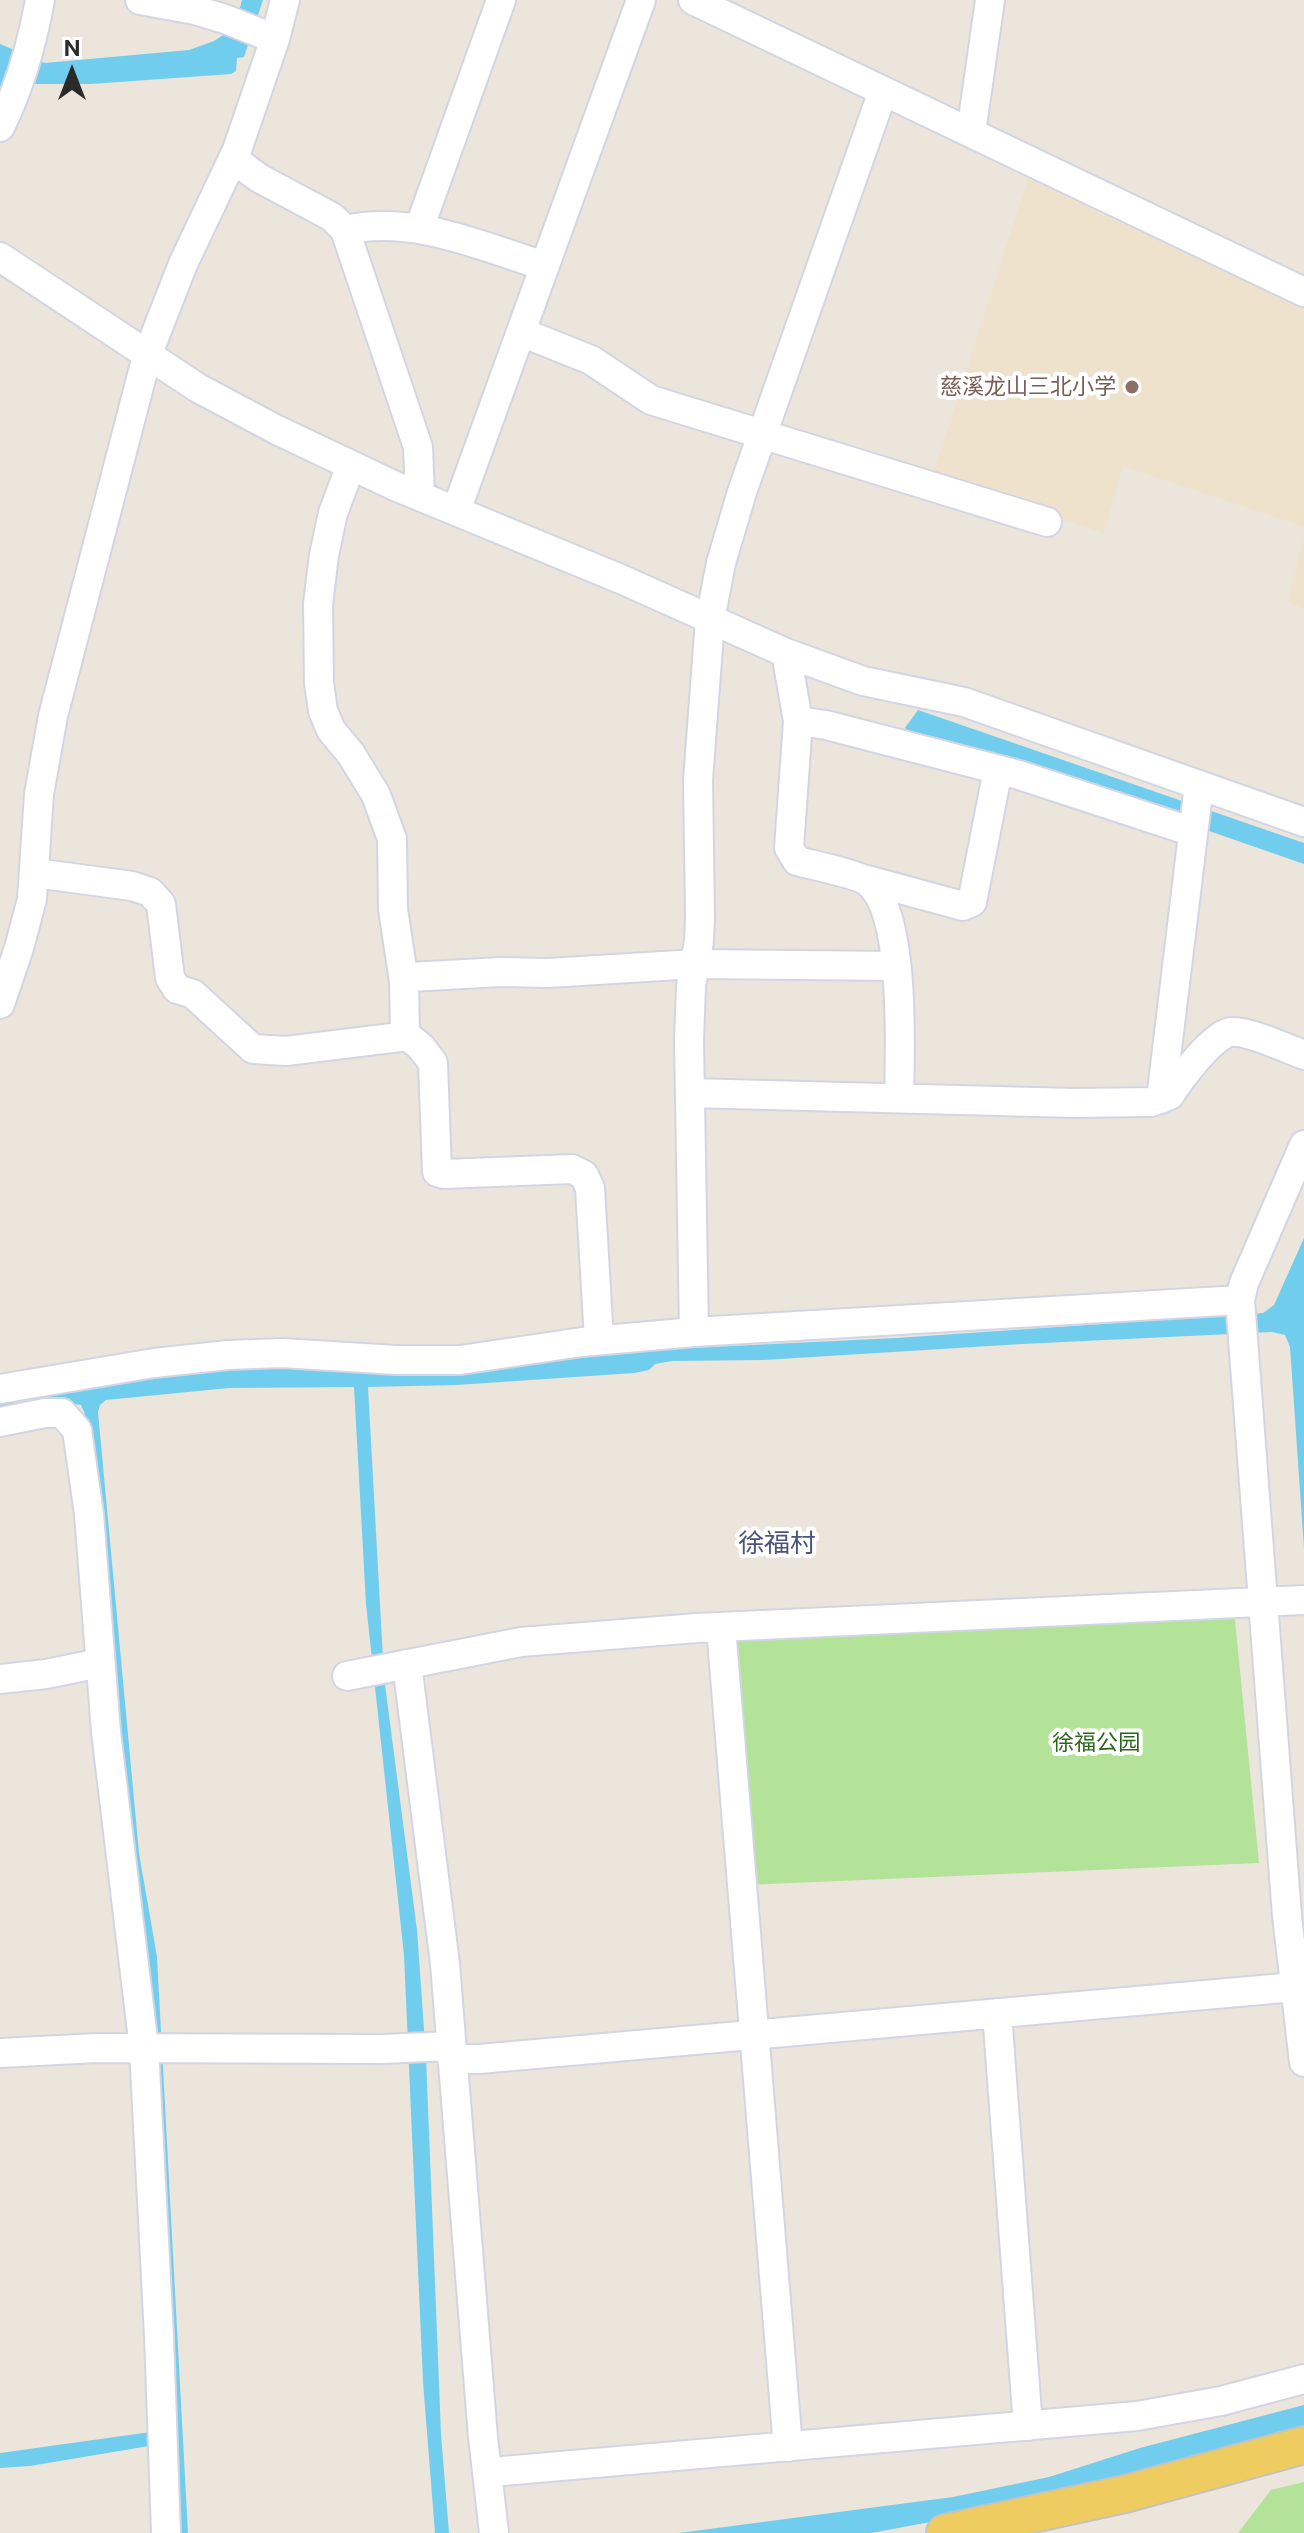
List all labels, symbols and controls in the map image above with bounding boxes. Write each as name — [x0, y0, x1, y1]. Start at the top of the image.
north arrow — [32, 32, 112, 112]
text: N — [63, 35, 81, 61]
place label: 慈溪龙山三北小学 — [940, 374, 1116, 400]
marker: 慈溪龙山三北小学 — [1123, 378, 1141, 396]
district label: 徐福村 — [738, 1528, 816, 1560]
park label: 徐福公园 — [1052, 1730, 1140, 1756]

